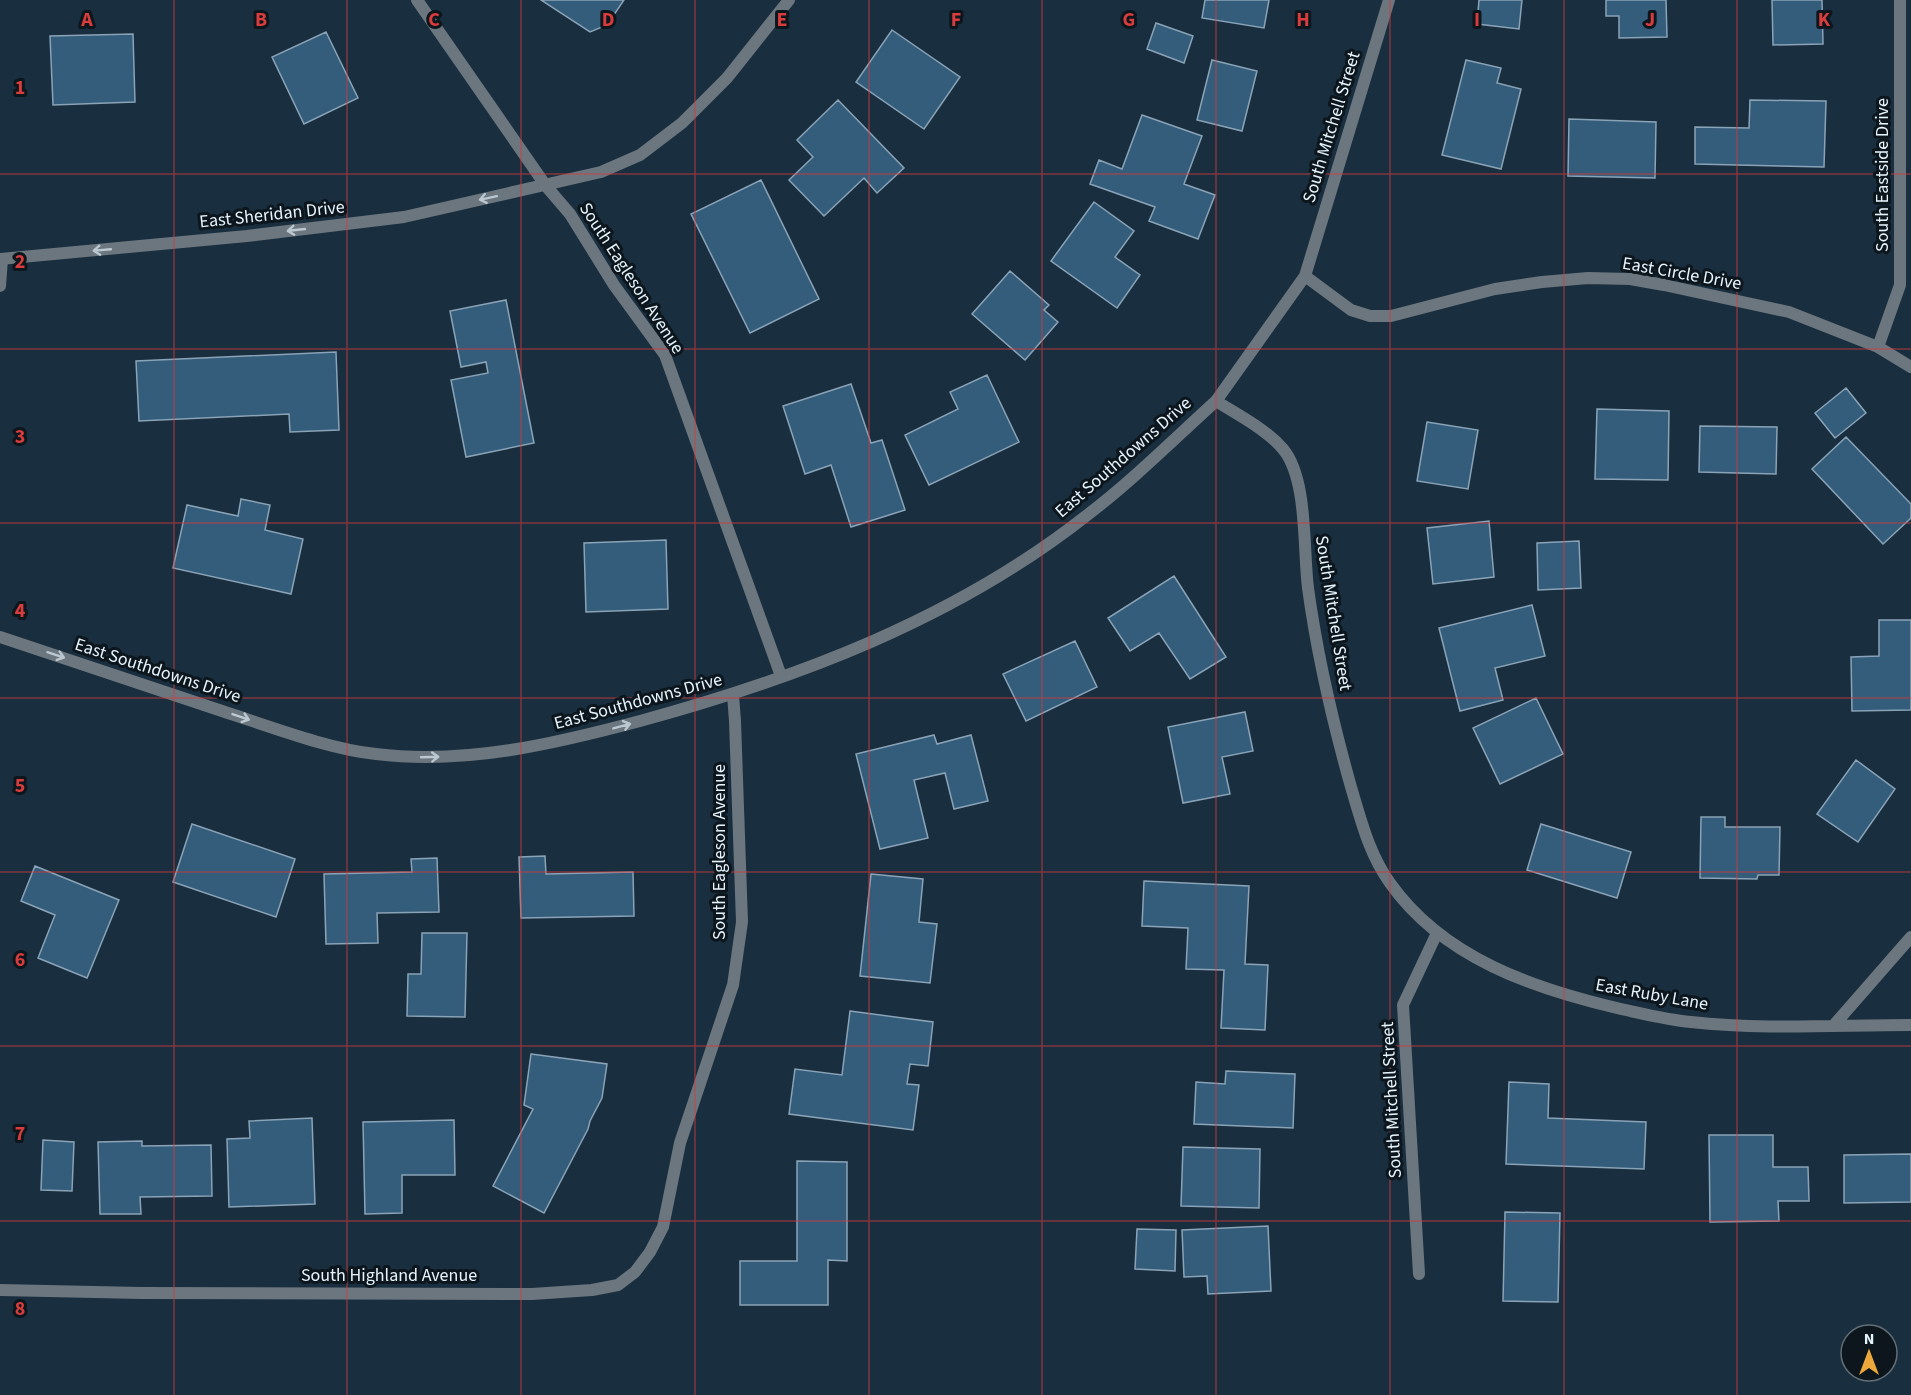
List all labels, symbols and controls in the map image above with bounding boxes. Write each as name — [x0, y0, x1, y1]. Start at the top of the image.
text: A — [80, 6, 93, 34]
text: B — [255, 6, 267, 34]
text: C — [428, 6, 440, 34]
text: D — [602, 6, 614, 34]
text: E — [777, 6, 787, 34]
text: F — [951, 6, 961, 34]
text: G — [1123, 6, 1135, 34]
text: H — [1296, 6, 1310, 34]
text: I — [1474, 6, 1480, 34]
text: J — [1645, 6, 1655, 34]
text: K — [1818, 6, 1831, 34]
street label: South Mitchell Street — [1297, 49, 1366, 206]
text: 1 — [15, 74, 25, 102]
street label: South Eastside Drive — [1870, 98, 1895, 252]
one-way arrow — [479, 193, 499, 204]
street label: East Sheridan Drive — [198, 194, 346, 235]
street label: South Eagleson Avenue — [573, 198, 690, 359]
one-way arrow — [287, 225, 307, 236]
one-way arrow — [93, 245, 113, 256]
text: 2 — [15, 248, 25, 276]
street label: East Circle Drive — [1620, 251, 1743, 296]
street label: East Southdowns Drive — [1050, 391, 1197, 524]
text: 3 — [15, 423, 25, 451]
street label: South Mitchell Street — [1309, 534, 1358, 692]
text: 4 — [15, 597, 26, 625]
street label: East Southdowns Drive — [72, 632, 244, 709]
one-way arrow — [46, 650, 65, 661]
street label: East Southdowns Drive — [551, 667, 725, 736]
one-way arrow — [231, 712, 250, 723]
one-way arrow — [612, 719, 631, 731]
one-way arrow — [420, 751, 440, 762]
street label: South Eagleson Avenue — [707, 764, 732, 940]
text: 5 — [15, 772, 25, 800]
text: 6 — [15, 946, 25, 974]
street label: East Ruby Lane — [1594, 972, 1710, 1017]
street label: South Mitchell Street — [1375, 1021, 1408, 1179]
text: 7 — [15, 1120, 25, 1148]
street label: South Highland Avenue — [301, 1263, 477, 1288]
text: 8 — [15, 1295, 25, 1323]
north arrow — [1839, 1323, 1899, 1383]
text: N — [1864, 1328, 1874, 1350]

